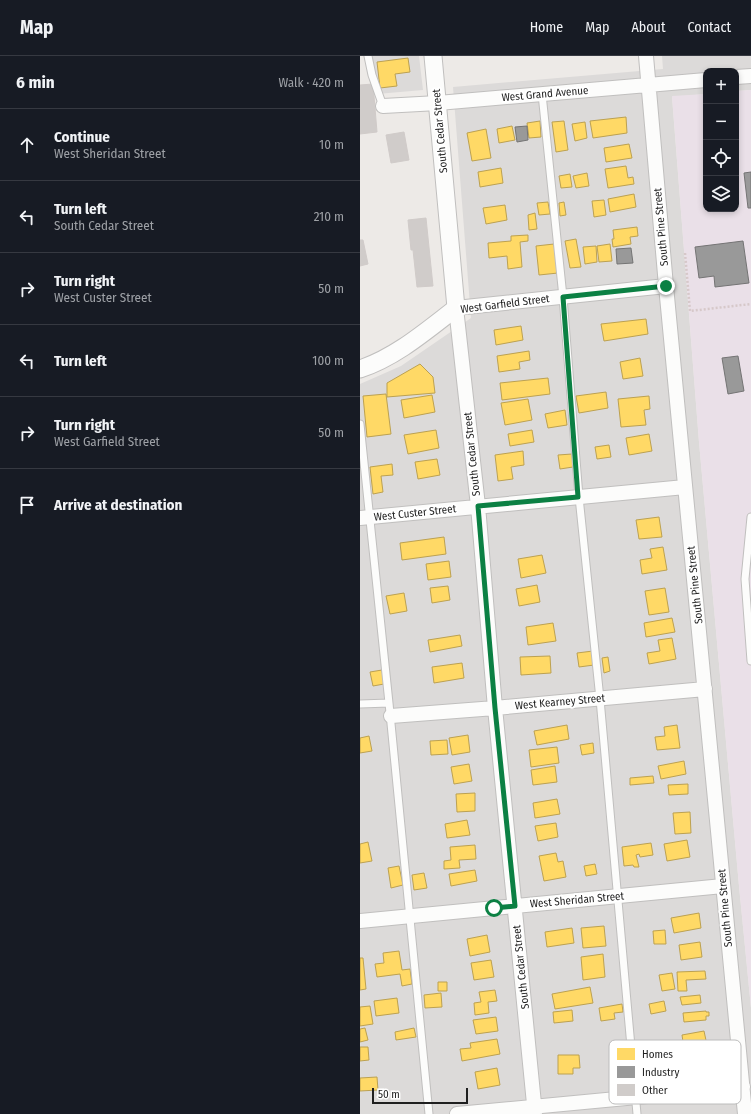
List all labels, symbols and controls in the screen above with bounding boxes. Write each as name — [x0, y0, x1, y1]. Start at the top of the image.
text: Map — [20, 16, 53, 39]
text: Home — [530, 19, 563, 36]
text: Map — [585, 19, 609, 36]
text: About — [631, 19, 666, 36]
text: Contact — [688, 19, 731, 36]
map controls — [703, 68, 739, 212]
button: + — [703, 68, 739, 104]
text: 6 min — [16, 72, 55, 93]
text: Walk · 420 m — [278, 75, 344, 90]
street label: West Grand Avenue — [501, 84, 589, 104]
street label: South Cedar Street — [430, 88, 450, 174]
button: − — [703, 104, 739, 140]
text: Continue — [54, 128, 110, 146]
icon: ahead — [16, 134, 38, 156]
text: 10 m — [319, 137, 344, 152]
button: locate — [703, 140, 739, 176]
text: West Sheridan Street — [54, 146, 166, 161]
button: layers — [703, 176, 739, 212]
street label: South Pine Street — [651, 187, 671, 267]
text: Turn left — [54, 200, 107, 218]
icon: left — [16, 206, 38, 228]
text: 210 m — [314, 209, 344, 224]
text: South Cedar Street — [54, 218, 154, 233]
text: Turn right — [54, 272, 115, 290]
route end — [657, 277, 675, 295]
icon: right — [16, 278, 38, 300]
text: 50 m — [318, 281, 344, 296]
text: West Custer Street — [54, 290, 152, 305]
street label: West Garfield Street — [460, 292, 551, 316]
icon: left — [16, 350, 38, 372]
text: Turn left — [54, 352, 107, 370]
text: 100 m — [312, 353, 344, 368]
street label: South Cedar Street — [461, 411, 483, 497]
text: Turn right — [54, 416, 115, 434]
icon: right — [16, 422, 38, 444]
text: 50 m — [318, 425, 344, 440]
text: West Garfield Street — [54, 434, 160, 449]
icon: arrive — [16, 494, 38, 516]
text: Arrive at destination — [54, 496, 182, 514]
street label: West Custer Street — [373, 502, 457, 524]
street label: South Pine Street — [684, 545, 706, 625]
street label: West Kearney Street — [514, 692, 606, 712]
street label: South Pine Street — [715, 868, 735, 948]
street label: West Sheridan Street — [529, 889, 625, 911]
route start — [485, 899, 503, 917]
street label: South Cedar Street — [510, 924, 532, 1010]
legend — [609, 1040, 741, 1104]
text: Homes — [642, 1048, 673, 1061]
text: Industry — [642, 1066, 679, 1079]
text: Other — [642, 1084, 668, 1097]
scale bar — [372, 1086, 468, 1105]
text: 50 m — [378, 1088, 400, 1101]

